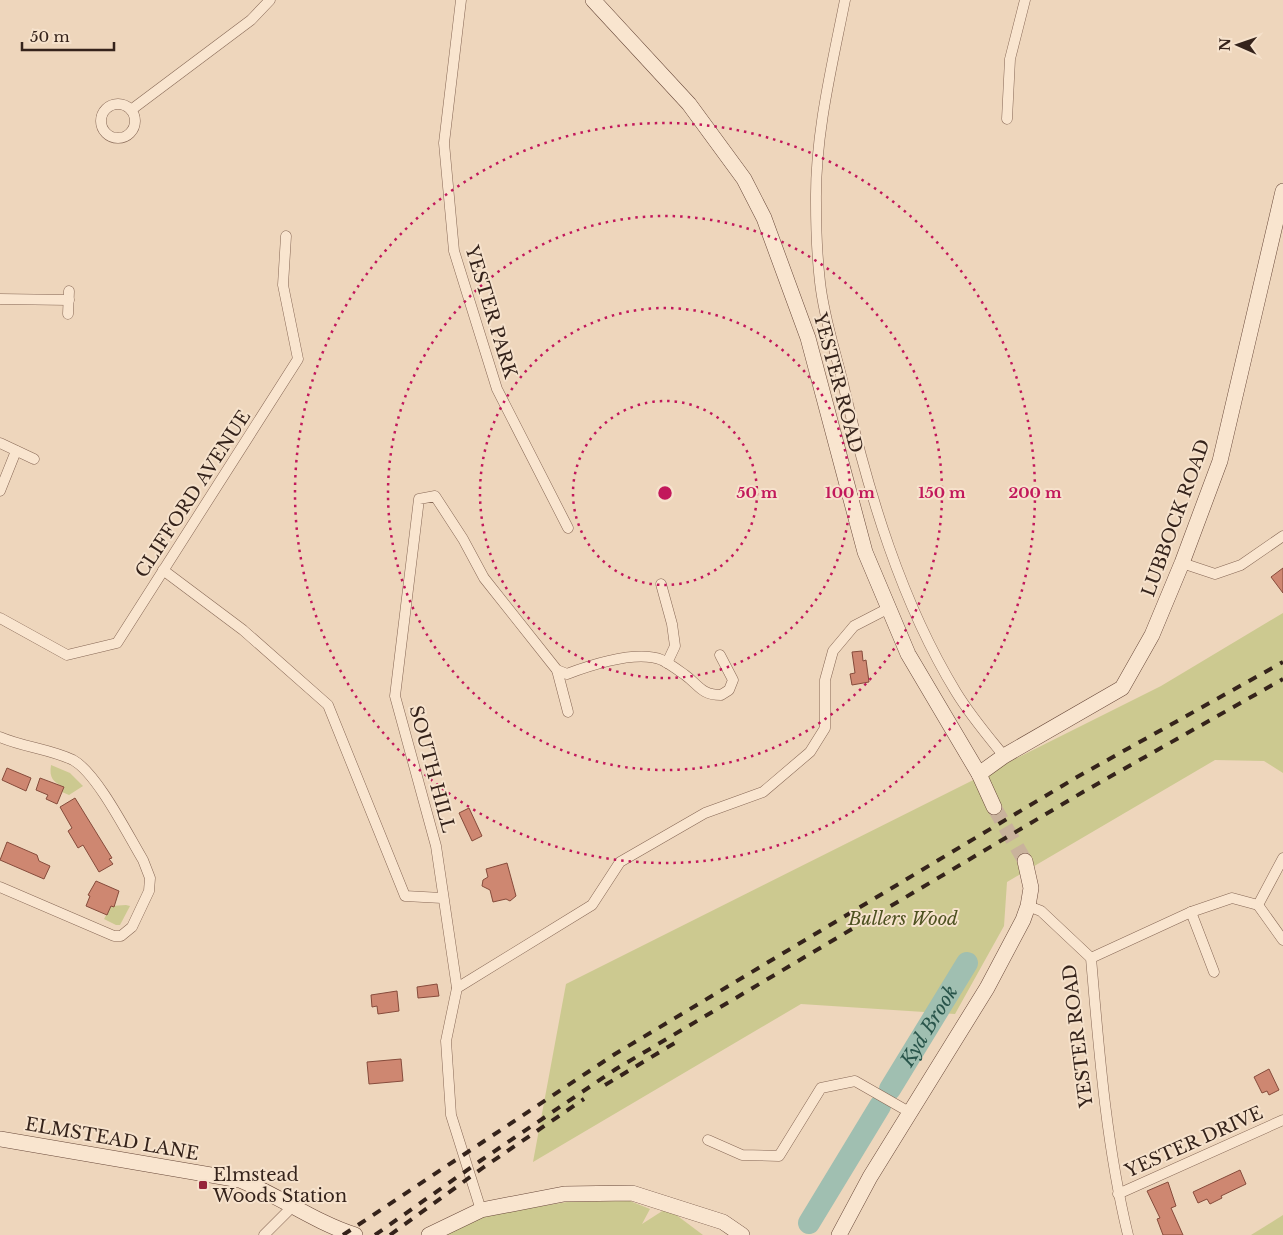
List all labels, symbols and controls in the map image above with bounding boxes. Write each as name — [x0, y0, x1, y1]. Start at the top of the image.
scale bar — [22, 20, 115, 52]
north arrow — [1213, 20, 1263, 70]
text: 50 m — [30, 27, 70, 46]
text: N — [1216, 38, 1234, 51]
street label: YESTER PARK — [460, 242, 522, 382]
street label: YESTER ROAD — [808, 310, 867, 455]
street label: CLIFFORD AVENUE — [131, 406, 255, 582]
street label: LUBBOCK ROAD — [1137, 436, 1215, 600]
text: 50 m — [737, 483, 778, 502]
text: 100 m — [825, 483, 875, 502]
text: 150 m — [918, 483, 966, 502]
text: 200 m — [1009, 483, 1062, 502]
centre of rings — [656, 484, 674, 502]
street label: SOUTH HILL — [404, 703, 460, 835]
park label: Bullers Wood — [847, 908, 958, 930]
street label: YESTER ROAD — [1058, 963, 1098, 1110]
water label: Kyd Brook — [895, 981, 962, 1071]
street label: YESTER DRIVE — [1121, 1102, 1266, 1183]
street label: ELMSTEAD LANE — [23, 1113, 201, 1165]
place label: Elmstead Woods Station — [212, 1164, 347, 1207]
marker: Elmstead Woods Station — [197, 1179, 209, 1191]

